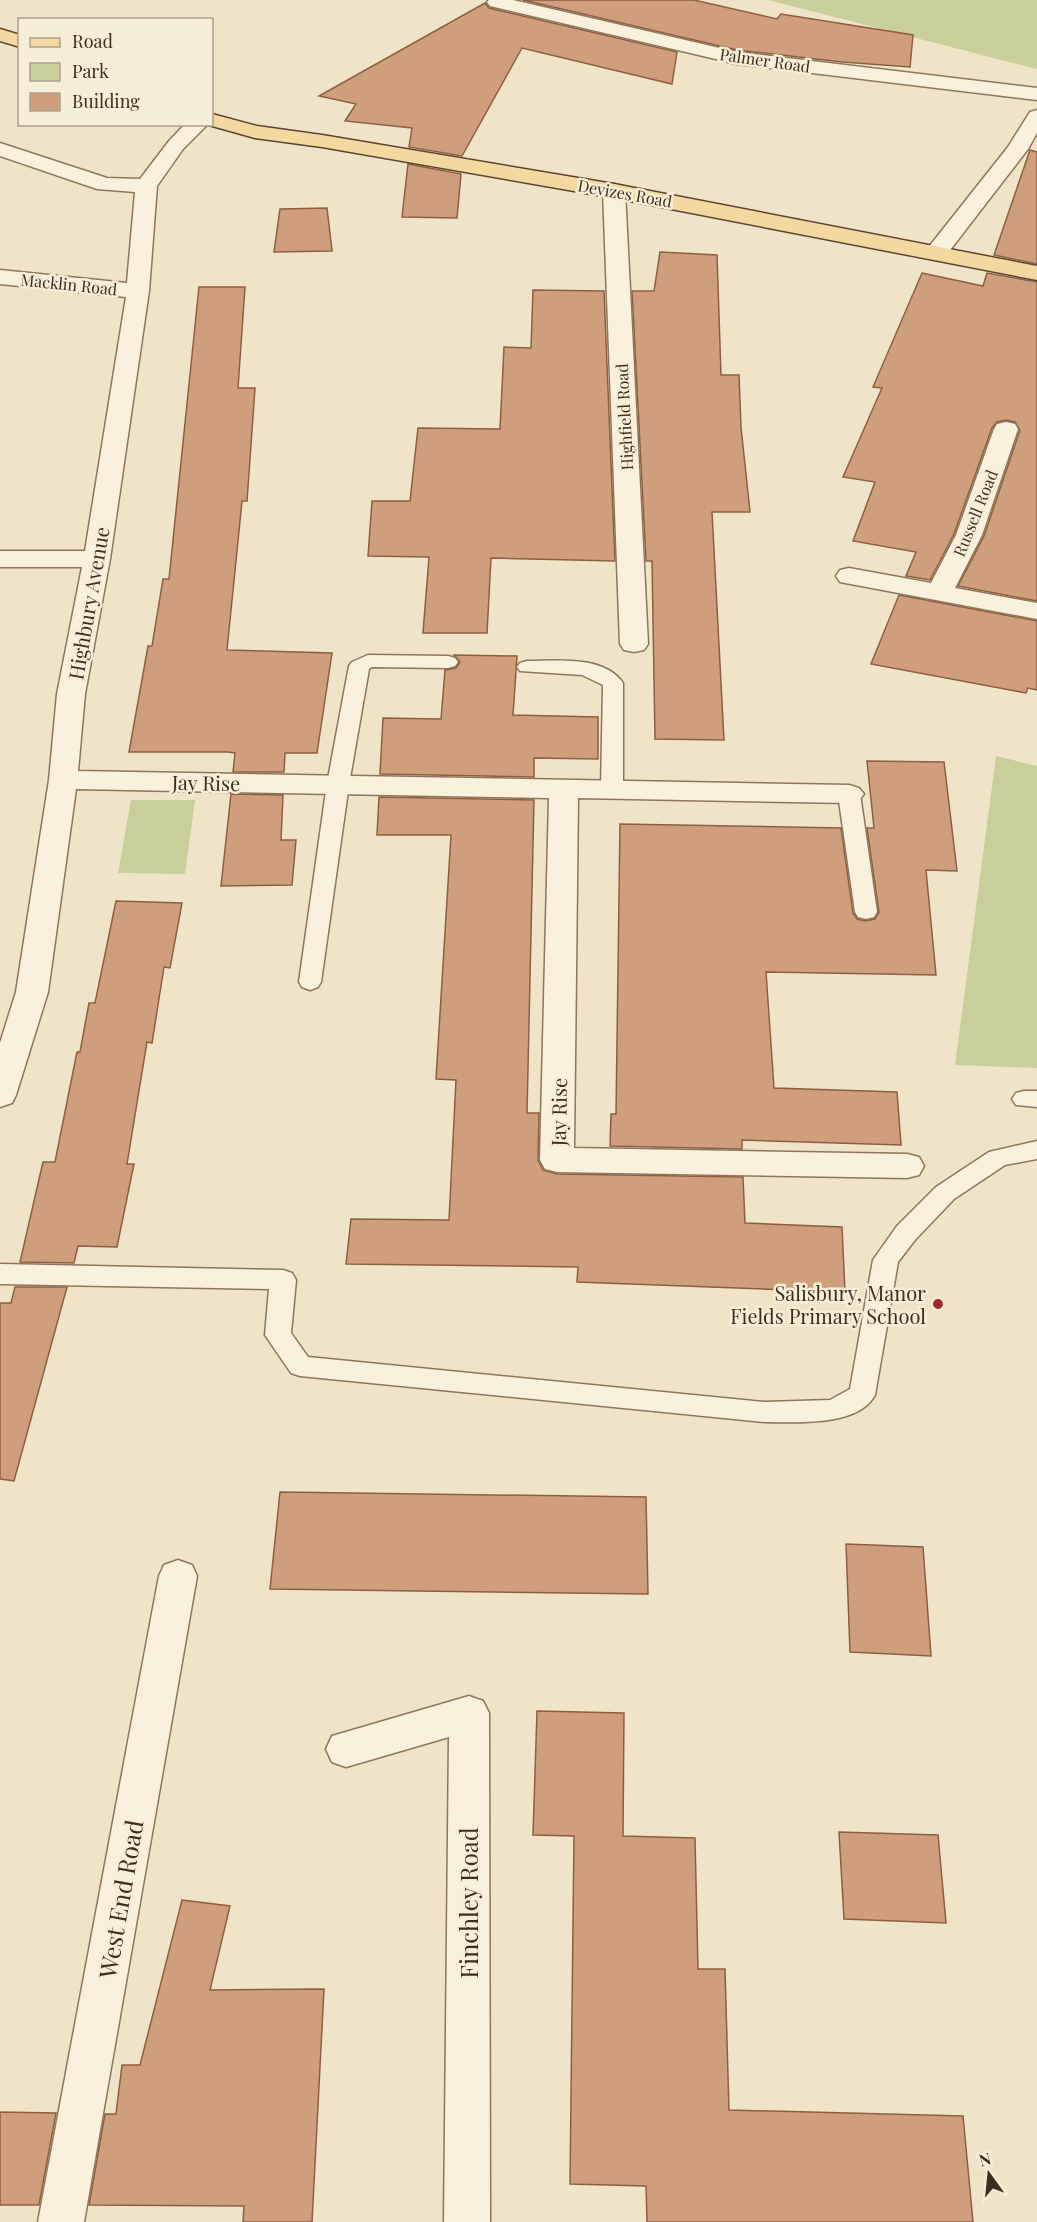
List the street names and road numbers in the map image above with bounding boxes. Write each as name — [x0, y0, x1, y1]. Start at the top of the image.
street label: Palmer Road — [718, 43, 812, 77]
street label: Devizes Road — [576, 174, 674, 212]
street label: Macklin Road — [20, 268, 118, 300]
street label: Highfield Road — [611, 363, 637, 471]
street label: Russell Road — [948, 467, 1002, 559]
street label: Highbury Avenue — [61, 524, 115, 682]
street label: Jay Rise — [171, 768, 240, 796]
street label: Jay Rise — [544, 1078, 572, 1147]
street label: West End Road — [90, 1817, 150, 1982]
street label: Finchley Road — [452, 1827, 484, 1979]

